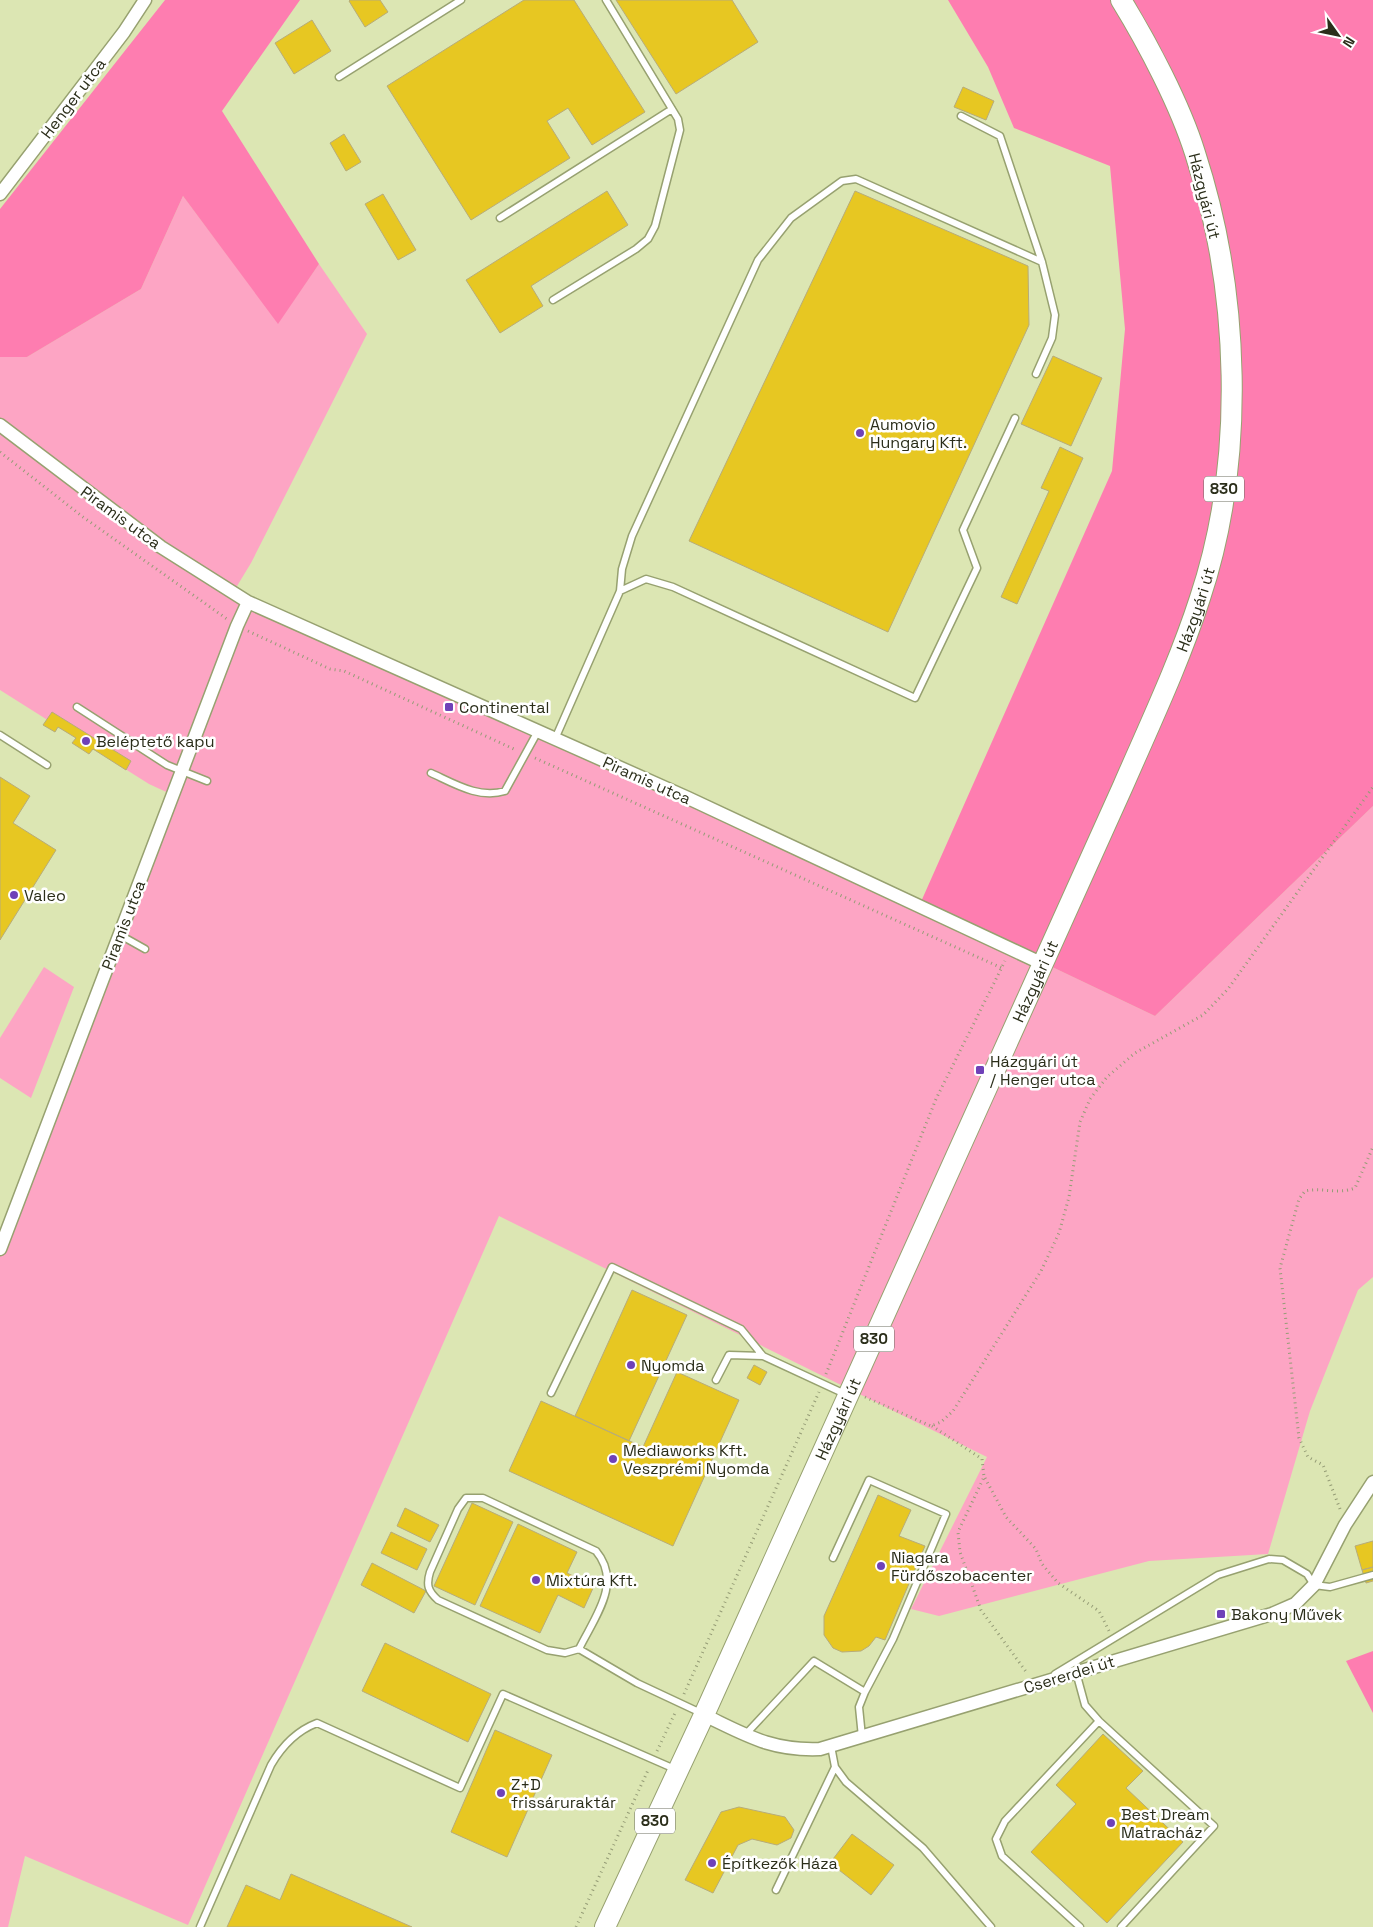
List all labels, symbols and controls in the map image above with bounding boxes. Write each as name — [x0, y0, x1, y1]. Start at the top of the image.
north arrow — [1313, 10, 1363, 60]
text: N — [1339, 33, 1359, 51]
street label: Henger utca — [36, 54, 110, 143]
street label: Házgyári út — [1184, 151, 1225, 241]
place label: Aumovio Hungary Kft. — [870, 414, 967, 453]
marker: Aumovio Hungary Kft. — [854, 427, 866, 439]
road number: 830 — [1204, 476, 1244, 502]
street label: Piramis utca — [76, 481, 165, 554]
street label: Házgyári út — [1172, 565, 1220, 655]
place label: Continental — [459, 697, 549, 718]
marker: Continental — [443, 701, 455, 713]
place label: Beléptető kapu — [96, 731, 214, 752]
marker: Beléptető kapu — [80, 735, 92, 747]
street label: Piramis utca — [599, 752, 694, 809]
street label: Piramis utca — [97, 877, 150, 973]
place label: Valeo — [24, 885, 66, 906]
marker: Valeo — [8, 889, 20, 901]
street label: Házgyári út — [1008, 937, 1063, 1026]
place label: Házgyári út / Henger utca — [990, 1051, 1095, 1090]
marker: Házgyári út / Henger utca — [974, 1064, 986, 1076]
road number: 830 — [854, 1326, 894, 1352]
place label: Nyomda — [641, 1355, 705, 1376]
marker: Nyomda — [625, 1359, 637, 1371]
street label: Házgyári út — [810, 1374, 866, 1463]
place label: Mediaworks Kft. Veszprémi Nyomda — [623, 1440, 769, 1479]
marker: Mediaworks Kft. Veszprémi Nyomda — [607, 1453, 619, 1465]
place label: Niagara Fürdőszobacenter — [891, 1547, 1032, 1586]
marker: Niagara Fürdőszobacenter — [875, 1560, 887, 1572]
place label: Mixtúra Kft. — [546, 1570, 637, 1591]
marker: Mixtúra Kft. — [530, 1574, 542, 1586]
place label: Bakony Művek — [1231, 1604, 1343, 1625]
marker: Bakony Művek — [1215, 1608, 1227, 1620]
street label: Csererdei út — [1021, 1651, 1117, 1698]
place label: Z+D frissáruraktár — [511, 1774, 616, 1813]
marker: Z+D frissáruraktár — [495, 1787, 507, 1799]
place label: Best Dream Matracház — [1121, 1804, 1210, 1843]
road number: 830 — [635, 1808, 675, 1834]
marker: Best Dream Matracház — [1105, 1817, 1117, 1829]
place label: Építkezők Háza — [722, 1853, 838, 1874]
marker: Építkezők Háza — [706, 1857, 718, 1869]

